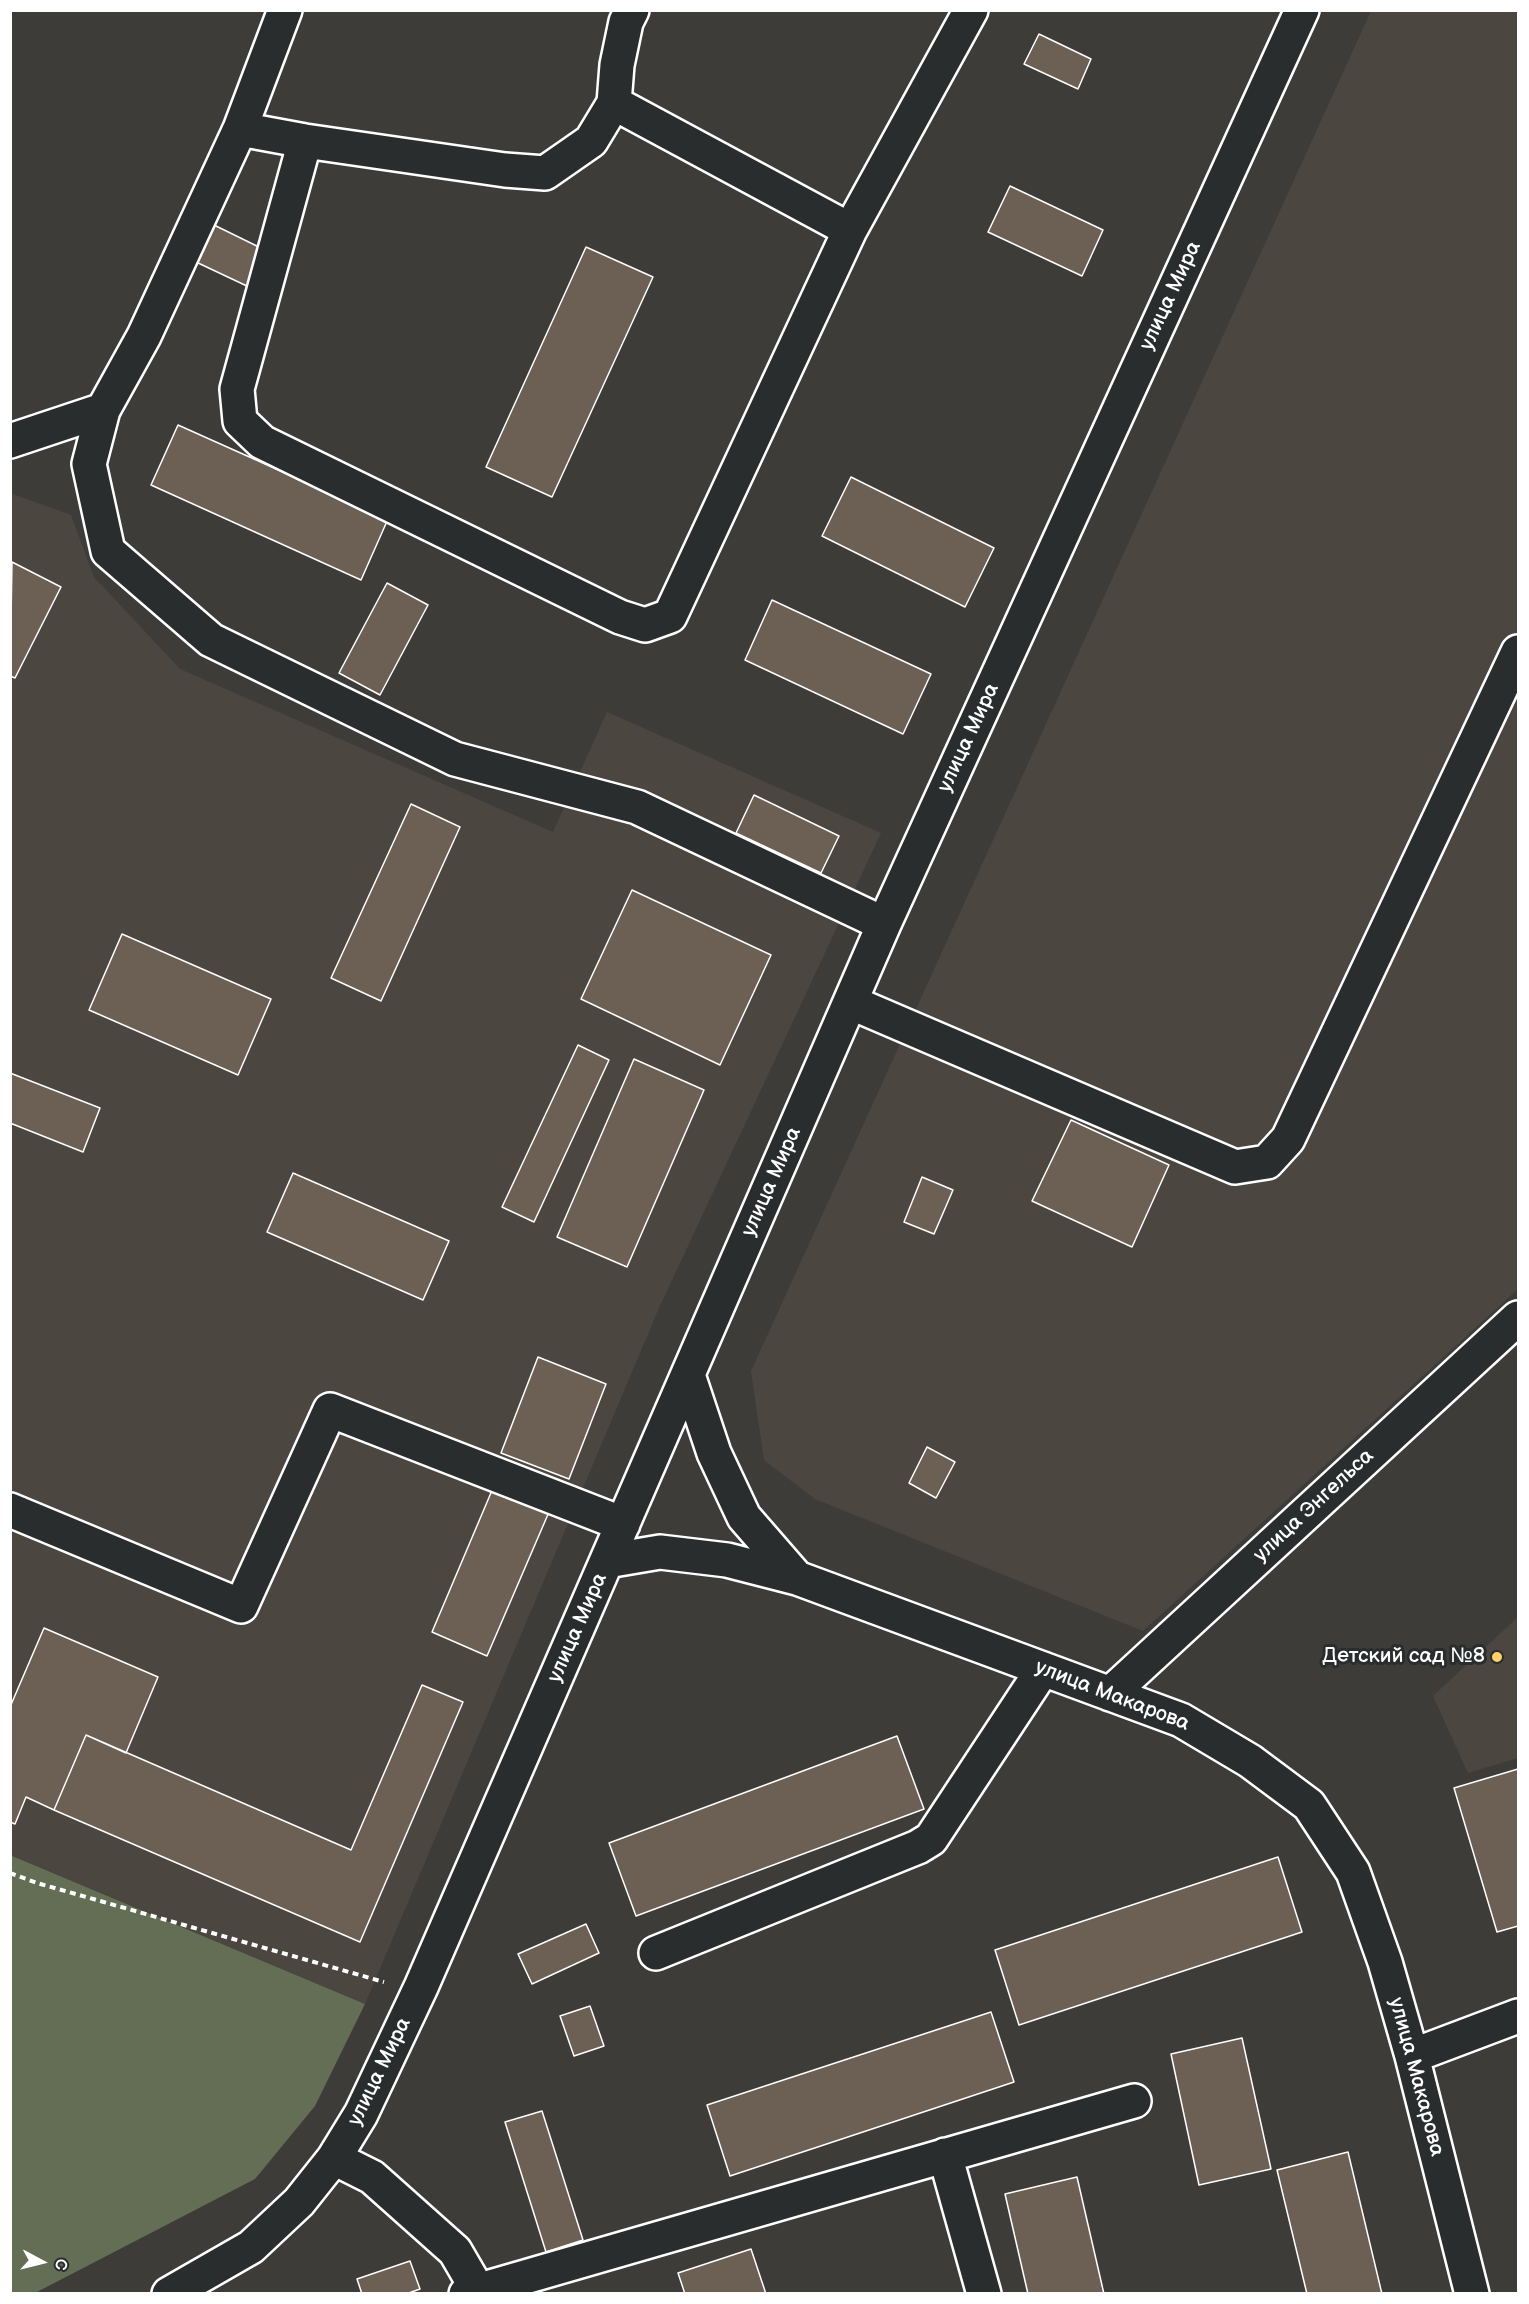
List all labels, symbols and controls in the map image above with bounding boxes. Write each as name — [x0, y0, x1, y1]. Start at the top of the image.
street label: улица Мира — [1135, 238, 1207, 354]
street label: улица Мира — [933, 680, 1005, 796]
street label: улица Мира — [737, 1123, 807, 1241]
street label: улица Энгельса — [1249, 1444, 1379, 1568]
street label: улица Мира — [543, 1569, 613, 1687]
place label: Детский сад №8 — [1322, 1644, 1485, 1670]
marker: Детский сад №8 — [1490, 1650, 1504, 1664]
street label: улица Макарова — [1031, 1655, 1193, 1737]
street label: улица Макарова — [1383, 1995, 1449, 2159]
street label: улица Мира — [343, 2014, 417, 2130]
north arrow — [12, 2232, 72, 2292]
text: С — [50, 2258, 70, 2271]

